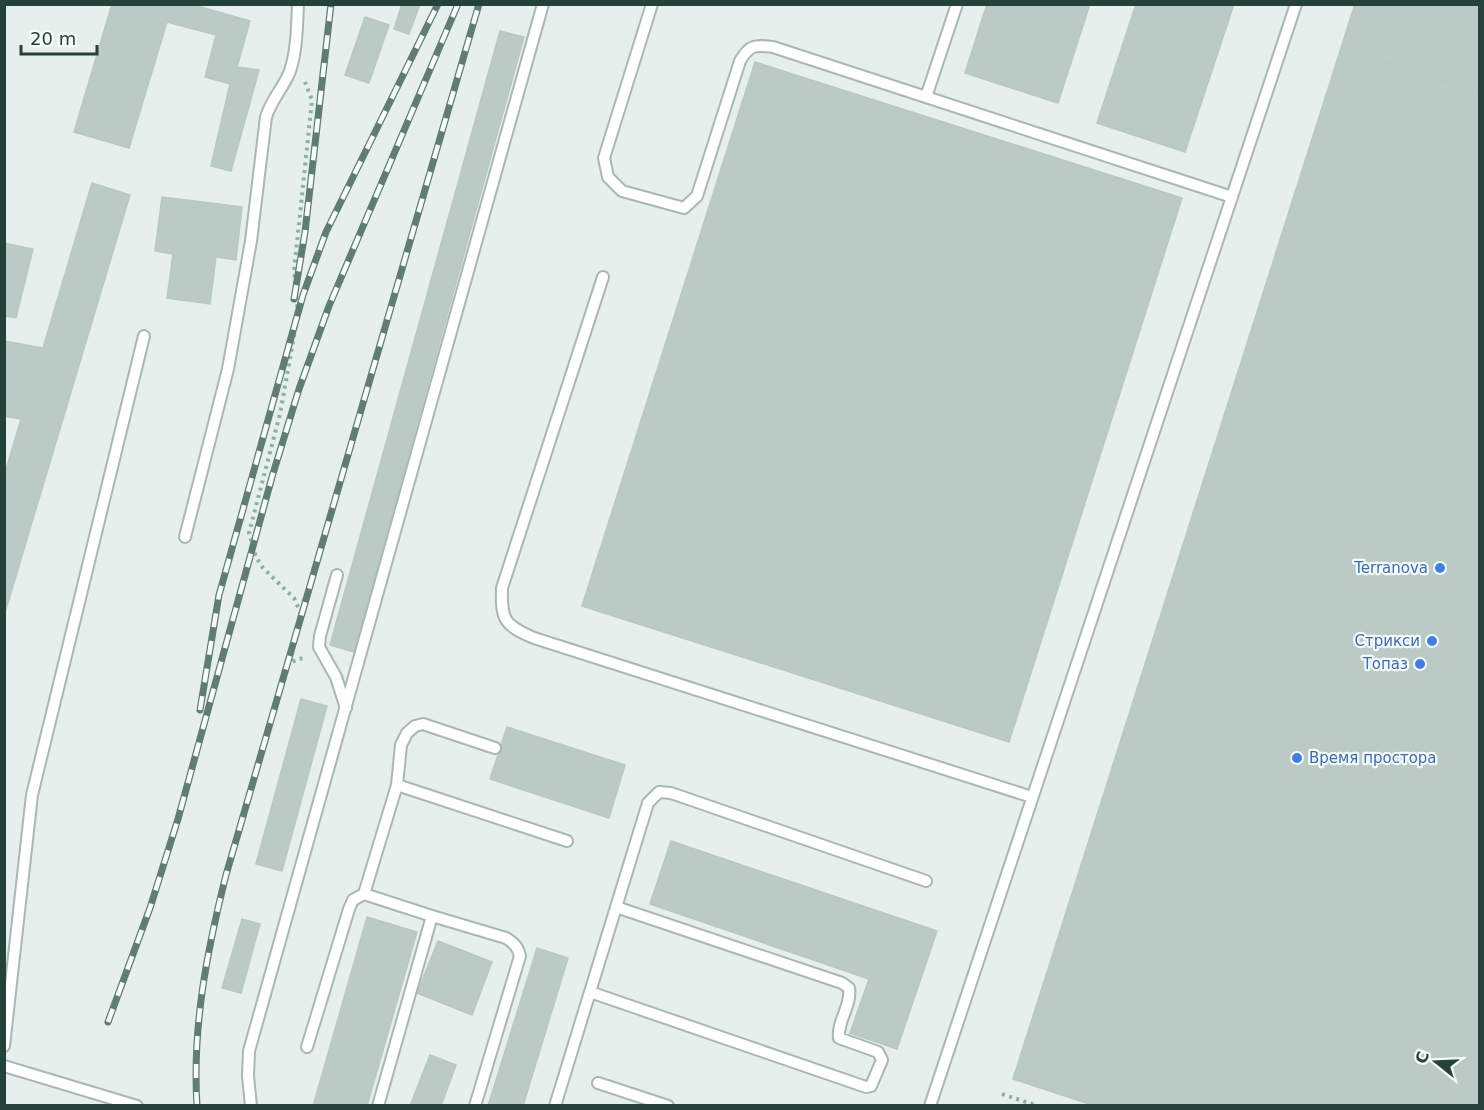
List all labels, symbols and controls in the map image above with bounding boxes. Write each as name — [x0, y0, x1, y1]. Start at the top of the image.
scale bar — [21, 18, 98, 56]
text: 20 m — [30, 28, 76, 49]
place label: Terranova — [1353, 559, 1428, 577]
marker: Terranova — [1433, 561, 1447, 575]
place label: Стрикси — [1354, 632, 1420, 650]
marker: Стрикси — [1425, 634, 1439, 648]
place label: Топаз — [1362, 655, 1408, 673]
marker: Топаз — [1413, 657, 1427, 671]
place label: Время простора — [1309, 749, 1437, 767]
marker: Время простора — [1290, 751, 1304, 765]
north arrow — [1406, 1032, 1466, 1092]
text: С — [1411, 1049, 1433, 1066]

